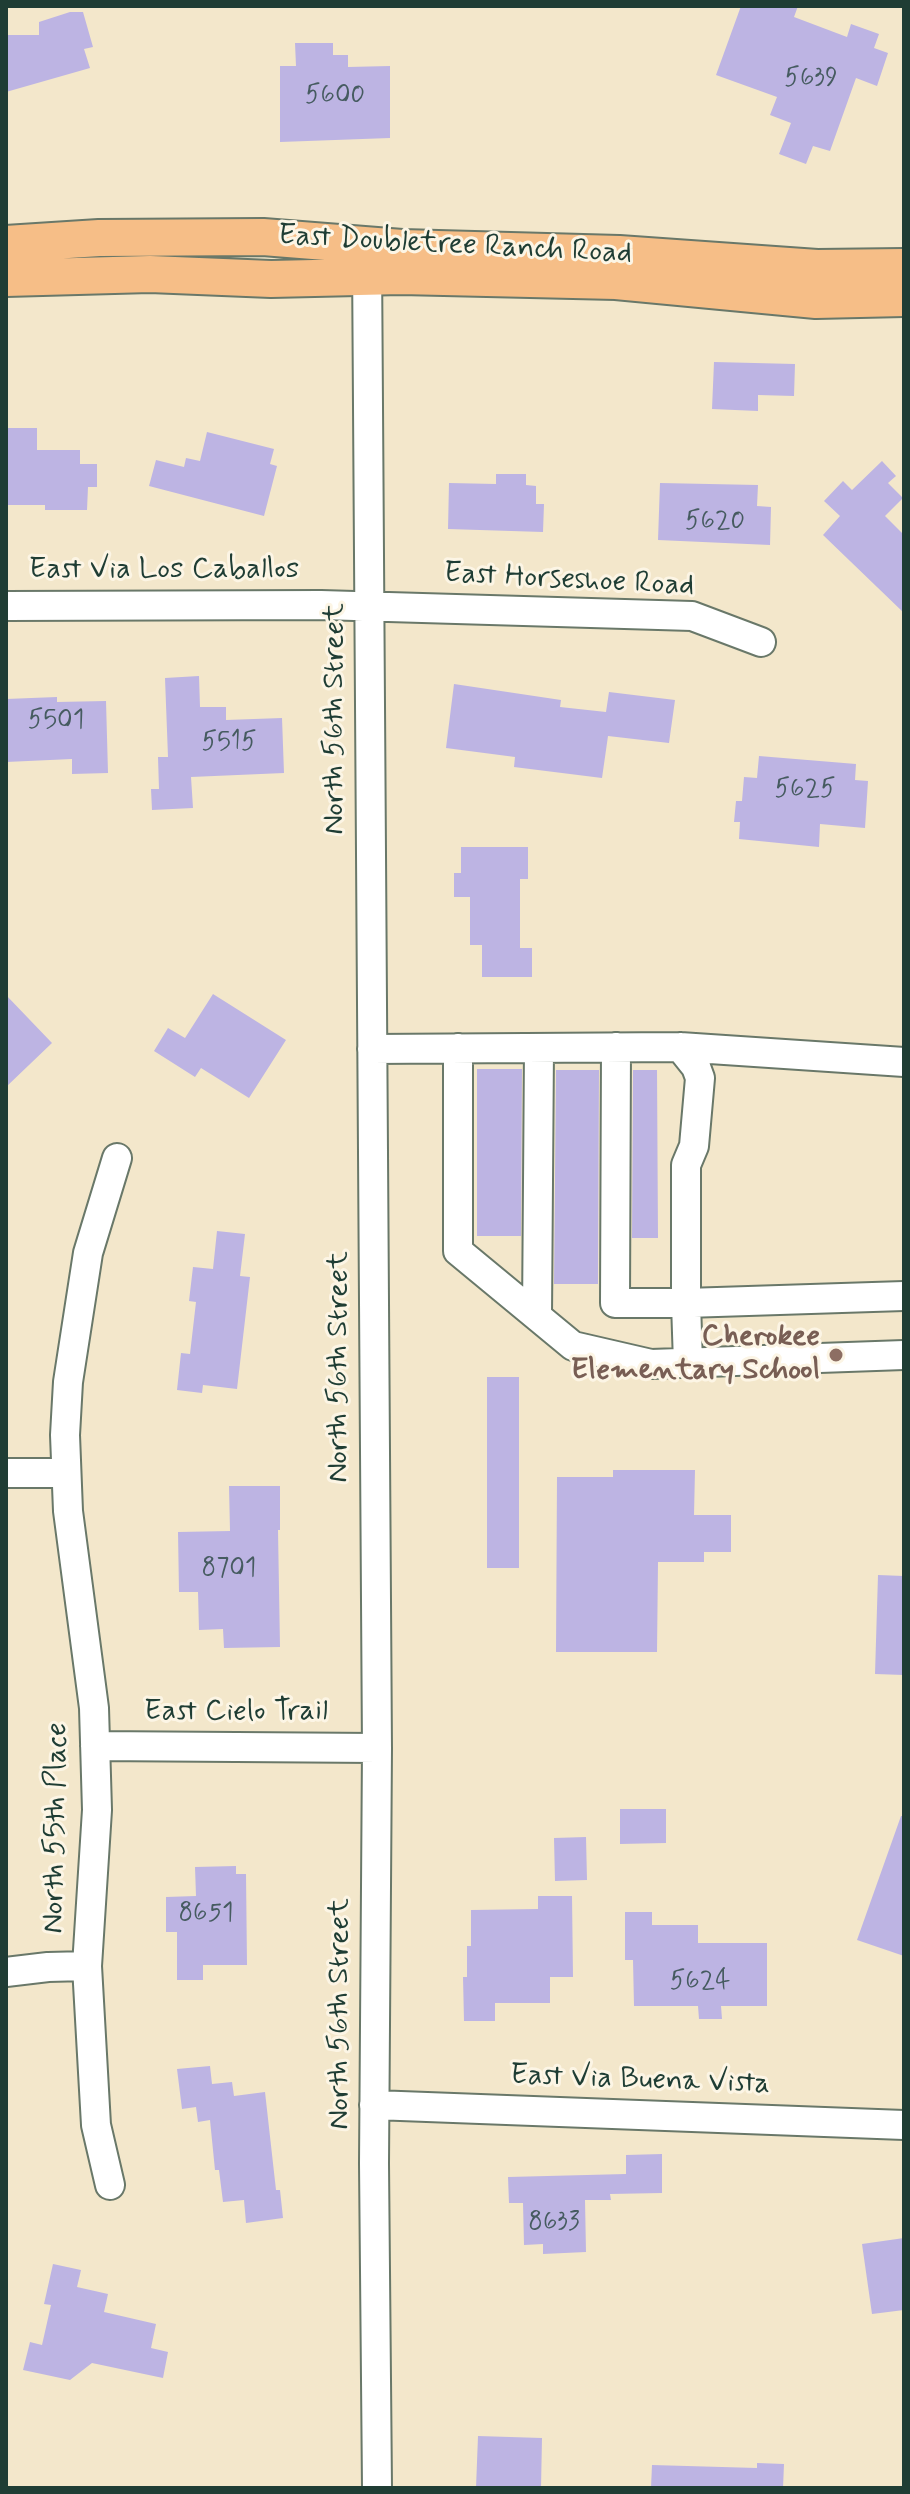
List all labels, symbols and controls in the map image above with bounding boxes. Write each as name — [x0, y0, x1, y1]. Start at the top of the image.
house number: 5639 — [784, 64, 838, 96]
house number: 5600 — [305, 81, 365, 113]
street label: East Doubletree Ranch Road — [277, 219, 633, 273]
house number: 5620 — [685, 507, 745, 539]
street label: East Via Los Caballos — [29, 553, 299, 589]
street label: East Horseshoe Road — [443, 556, 695, 606]
street label: North 56th Street — [318, 603, 354, 835]
house number: 5501 — [28, 706, 84, 738]
house number: 5515 — [201, 728, 257, 760]
house number: 5625 — [774, 775, 836, 807]
street label: North 56th Street — [322, 1251, 358, 1483]
place label: Cherokee Elementary School — [571, 1320, 820, 1390]
marker: Cherokee Elementary School — [827, 1346, 845, 1364]
house number: 8701 — [202, 1554, 256, 1586]
street label: East Cielo Trail — [144, 1695, 328, 1731]
street label: North 55th Place — [37, 1722, 77, 1934]
street label: North 56th Street — [323, 1898, 359, 2130]
house number: 8651 — [178, 1899, 234, 1931]
house number: 5624 — [670, 1967, 730, 1999]
street label: East Via Buena Vista — [509, 2058, 771, 2104]
house number: 8633 — [528, 2208, 580, 2240]

